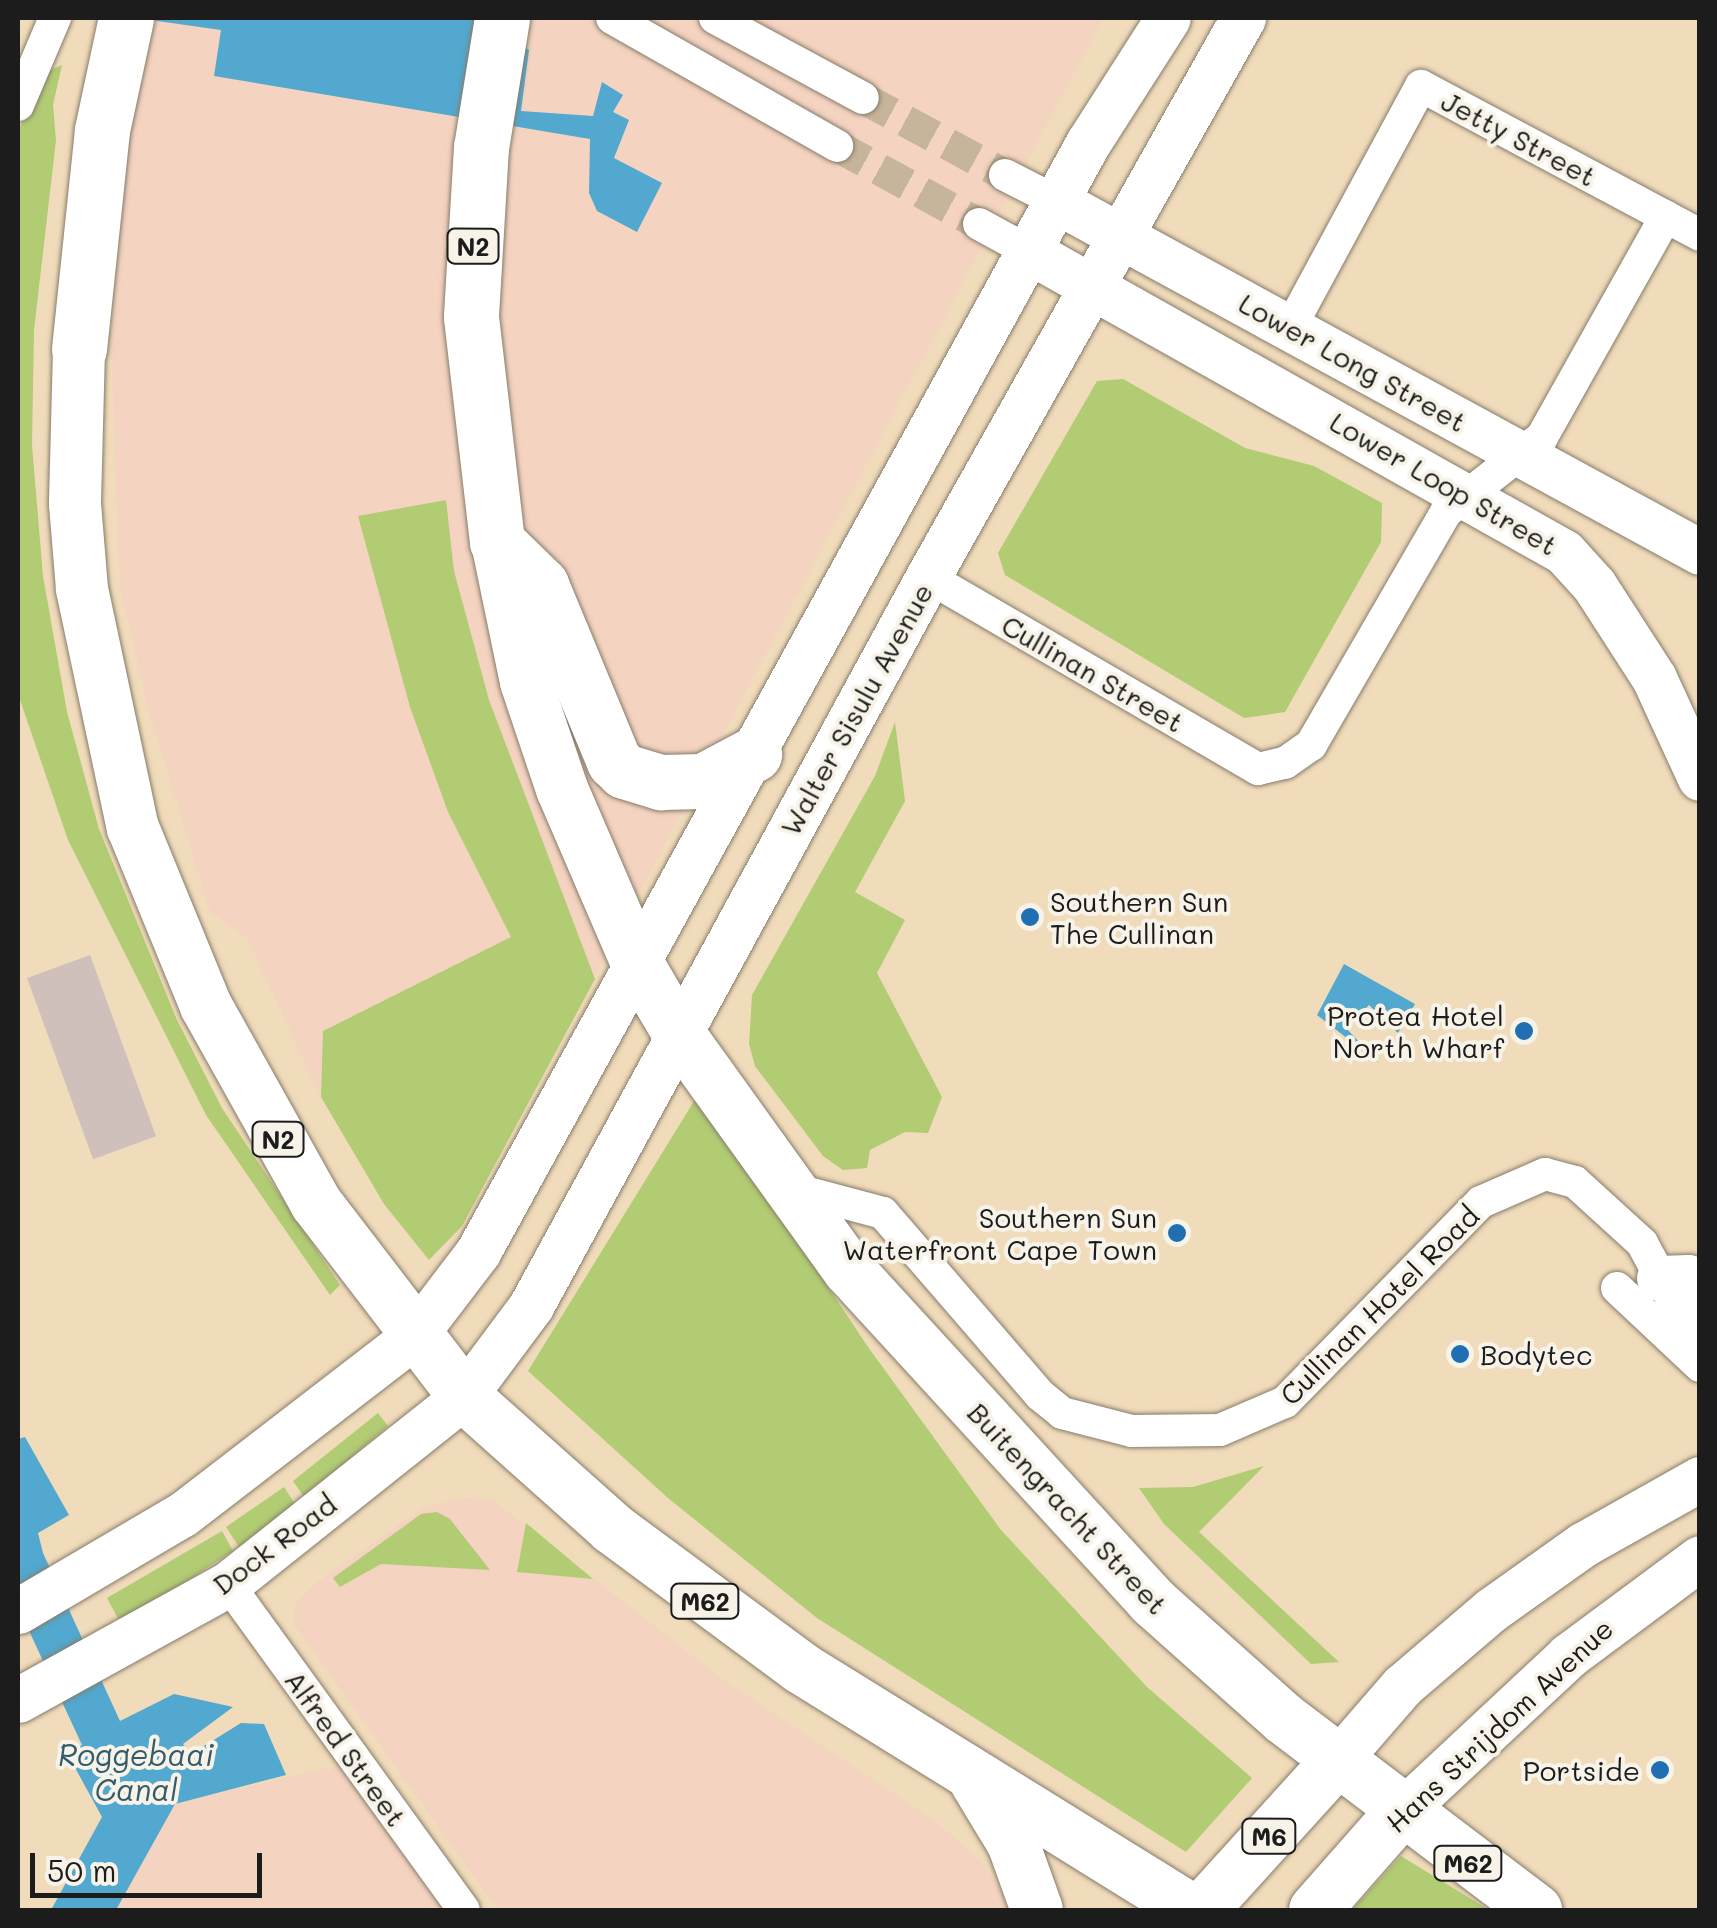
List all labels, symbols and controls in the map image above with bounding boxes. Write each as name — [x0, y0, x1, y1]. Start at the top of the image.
street label: Jetty Street — [1436, 83, 1602, 193]
road number: N2 — [446, 226, 500, 266]
street label: Lower Long Street — [1234, 286, 1472, 438]
street label: Lower Loop Street — [1324, 404, 1564, 562]
street label: Walter Sisulu Avenue — [773, 577, 939, 841]
street label: Cullinan Street — [996, 607, 1190, 739]
place label: Southern Sun The Cullinan — [1050, 884, 1228, 950]
marker: Southern Sun The Cullinan — [1019, 906, 1041, 928]
place label: Protea Hotel North Wharf — [1327, 998, 1504, 1064]
marker: Protea Hotel North Wharf — [1513, 1020, 1535, 1042]
road number: N2 — [250, 1119, 306, 1159]
street label: Cullinan Hotel Road — [1273, 1199, 1485, 1411]
place label: Southern Sun Waterfront Cape Town — [842, 1200, 1157, 1266]
marker: Southern Sun Waterfront Cape Town — [1166, 1222, 1188, 1244]
place label: Bodytec — [1480, 1337, 1592, 1371]
marker: Bodytec — [1449, 1343, 1471, 1365]
street label: Buitengracht Street — [961, 1395, 1175, 1621]
street label: Dock Road — [206, 1487, 342, 1601]
road number: M62 — [670, 1581, 740, 1621]
street label: Hans Strijdom Avenue — [1379, 1611, 1619, 1839]
street label: Alfred Street — [278, 1663, 414, 1833]
water label: Roggebaai Canal — [58, 1736, 214, 1806]
place label: Portside — [1523, 1753, 1640, 1787]
marker: Portside — [1649, 1759, 1671, 1781]
road number: M6 — [1239, 1816, 1299, 1856]
scale bar — [35, 1833, 268, 1895]
road number: M62 — [1433, 1843, 1503, 1883]
text: 50 m — [47, 1850, 117, 1890]

